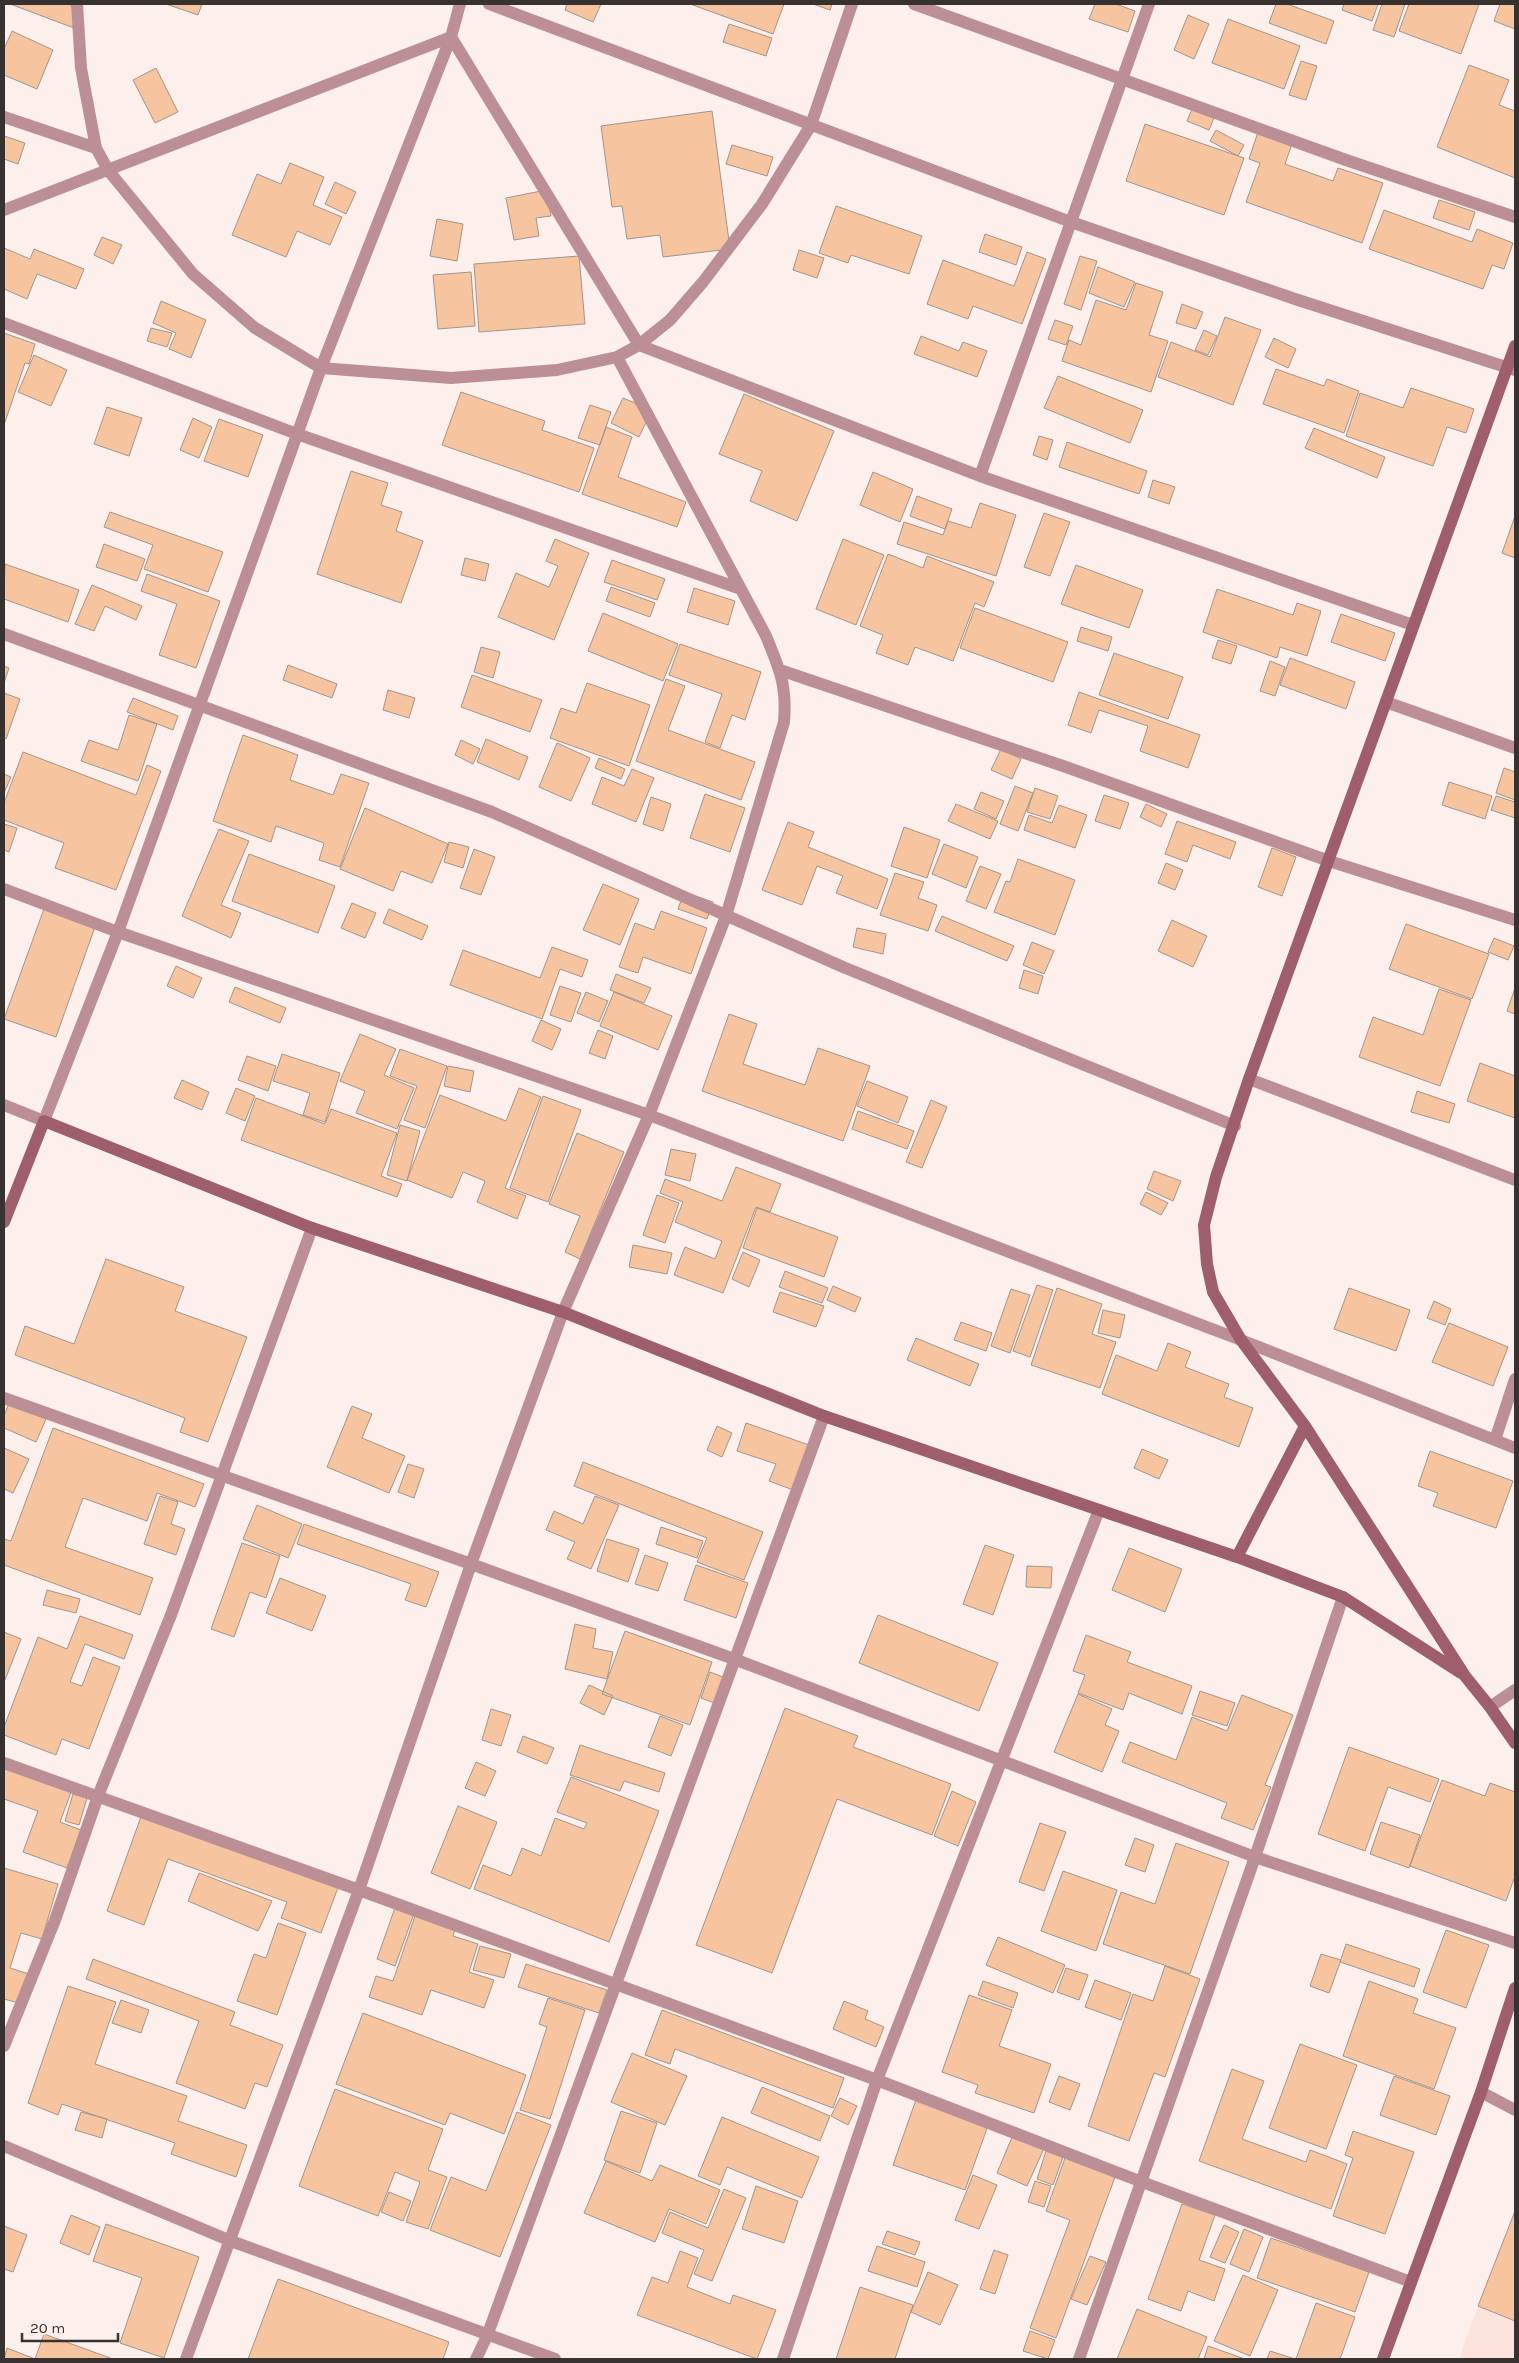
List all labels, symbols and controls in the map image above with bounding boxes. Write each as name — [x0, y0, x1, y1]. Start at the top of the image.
scale bar — [22, 2310, 119, 2342]
text: 20 m — [30, 2319, 65, 2337]

